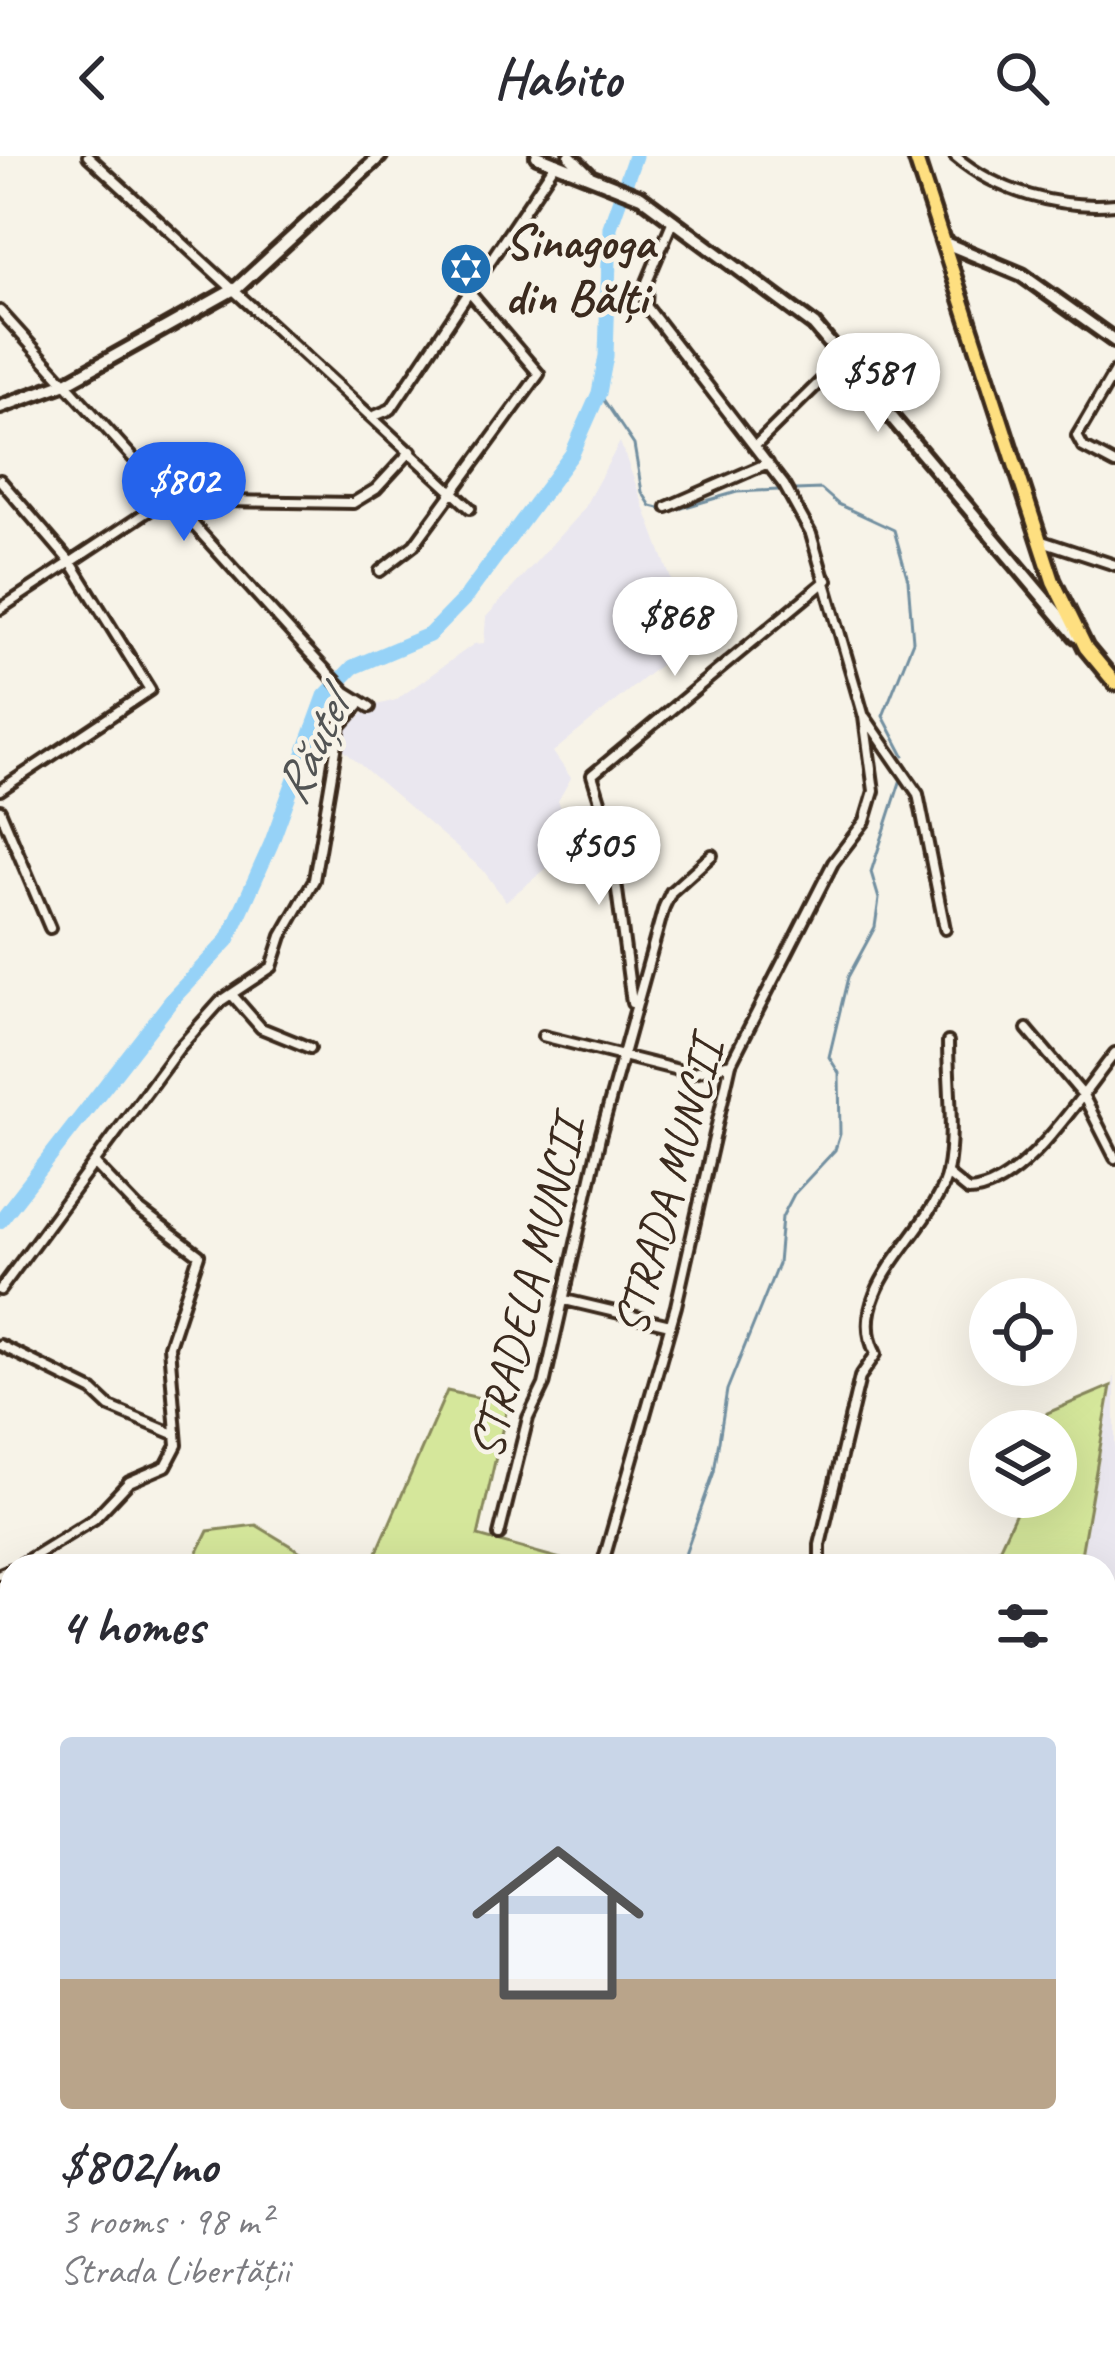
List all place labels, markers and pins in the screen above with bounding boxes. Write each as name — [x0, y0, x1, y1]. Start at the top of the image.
place label: Sinagoga din Bălți — [505, 212, 658, 327]
synagogue icon: Sinagoga din Bălți — [438, 241, 494, 297]
pin: $581 — [807, 333, 949, 435]
pin: $802 — [113, 442, 255, 544]
pin: $868 — [604, 577, 746, 679]
pin: $505 — [528, 806, 670, 908]

